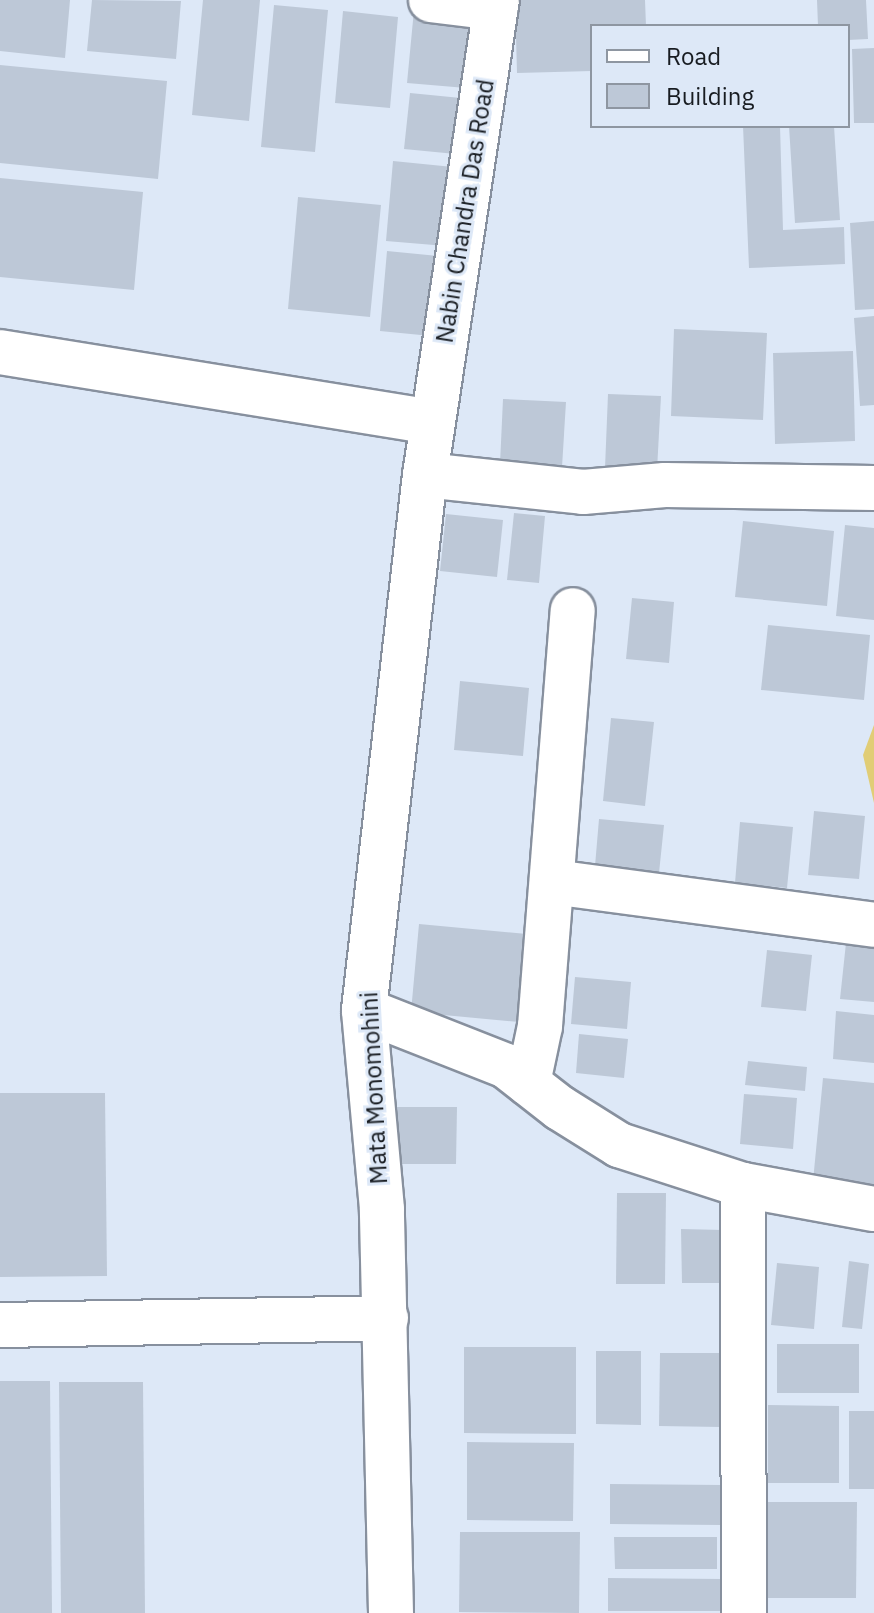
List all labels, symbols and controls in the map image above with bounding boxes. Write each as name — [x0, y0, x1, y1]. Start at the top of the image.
legend — [590, 24, 850, 128]
text: Road — [666, 40, 721, 72]
street label: Nabin Chandra Das Road — [430, 77, 500, 345]
text: Building — [666, 80, 754, 112]
street label: Mata Monomohini — [355, 991, 393, 1185]

